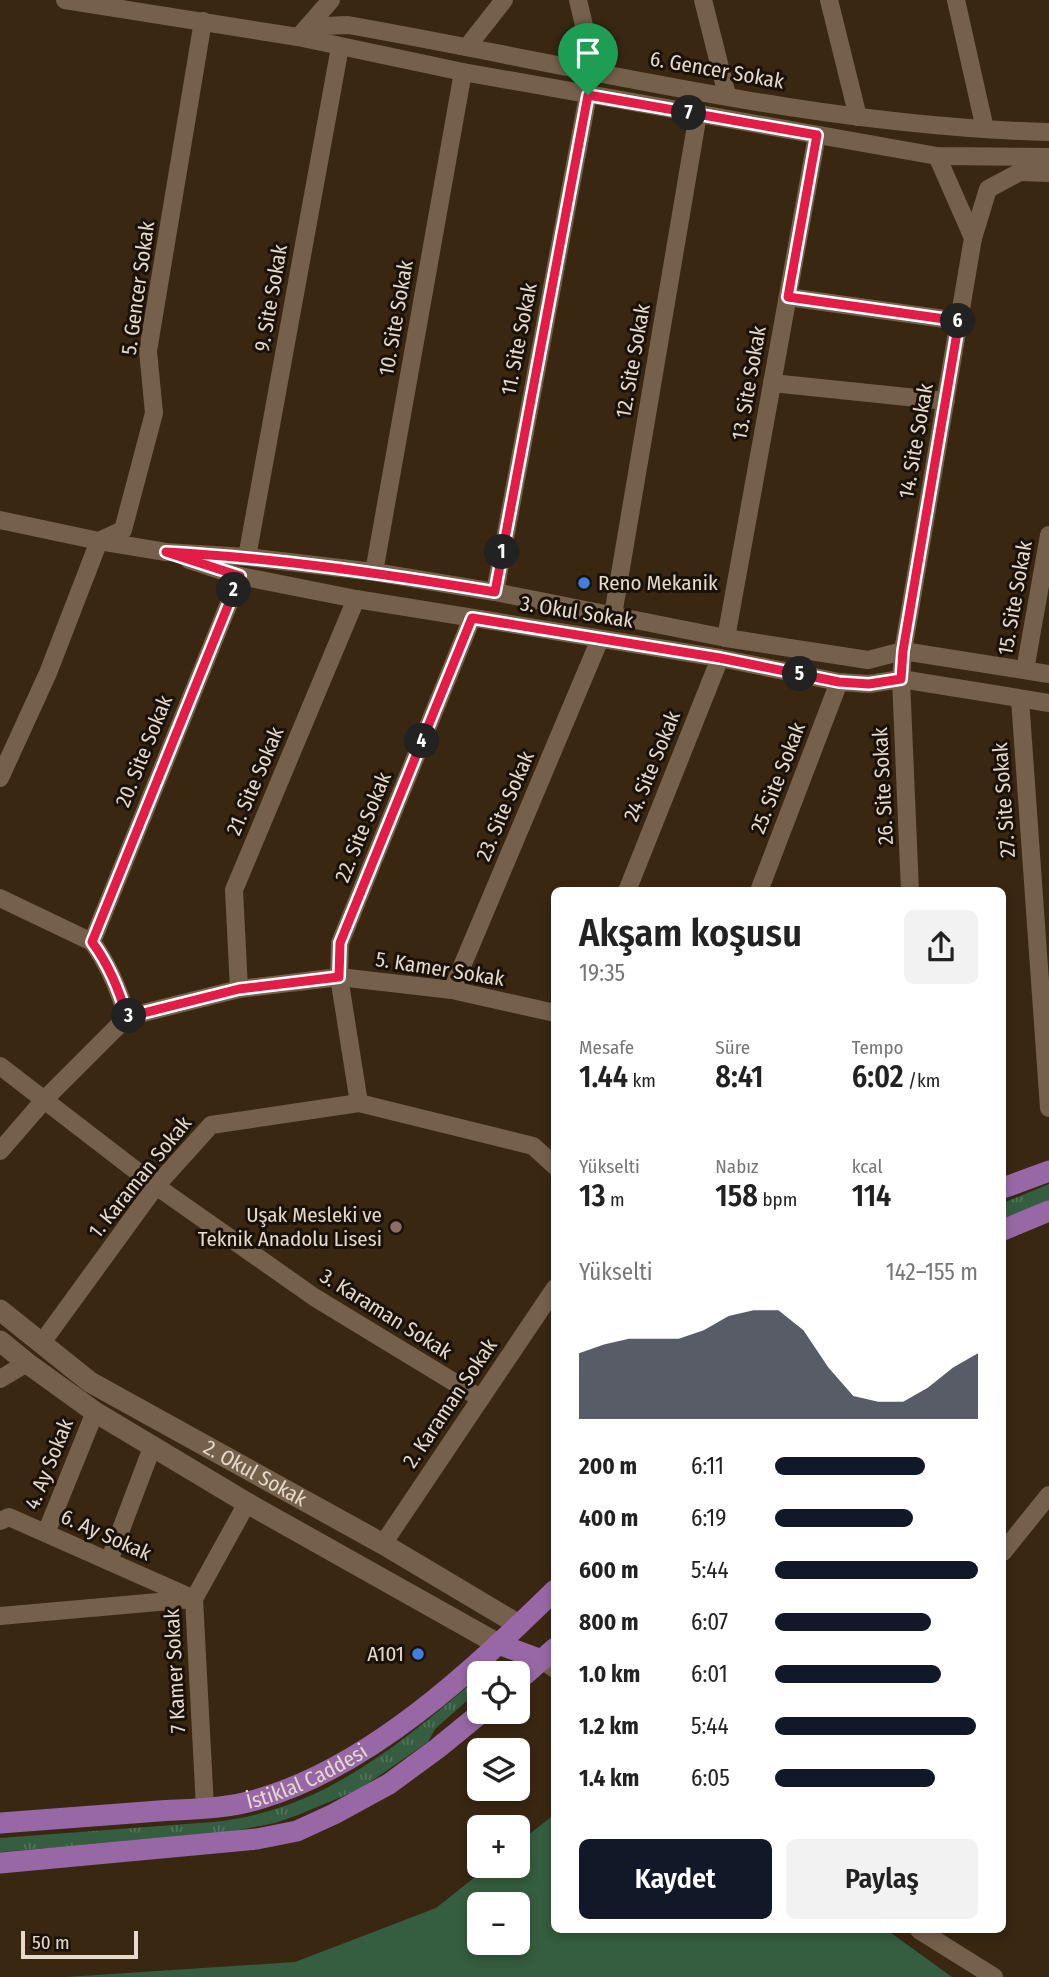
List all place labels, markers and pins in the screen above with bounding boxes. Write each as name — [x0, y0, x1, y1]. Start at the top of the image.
pin — [558, 23, 618, 95]
pin: 7 — [672, 96, 706, 130]
pin: 6 — [940, 304, 976, 338]
pin: 1 — [484, 534, 520, 570]
place label: Reno Mekanik — [598, 570, 718, 596]
pin: 2 — [216, 572, 252, 608]
marker: Reno Mekanik — [576, 575, 592, 591]
pin: 5 — [782, 656, 818, 692]
pin: 4 — [404, 724, 440, 758]
pin: 3 — [111, 998, 146, 1034]
place label: Uşak Mesleki ve Teknik Anadolu Lisesi — [198, 1202, 382, 1252]
marker: Uşak Mesleki ve Teknik Anadolu Lisesi — [388, 1219, 404, 1235]
place label: A101 — [367, 1641, 404, 1667]
marker: A101 — [410, 1646, 426, 1662]

